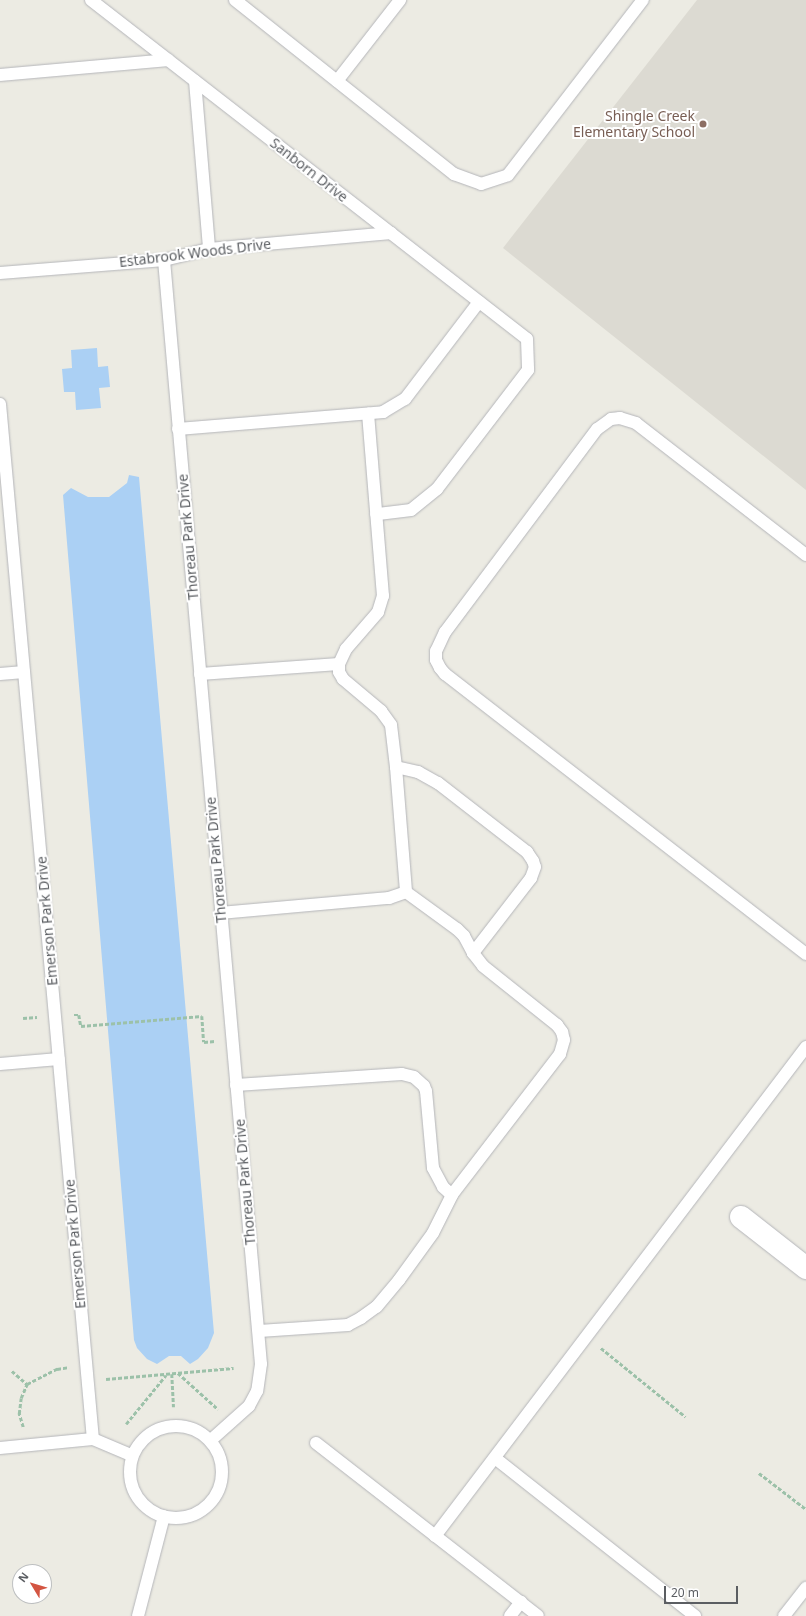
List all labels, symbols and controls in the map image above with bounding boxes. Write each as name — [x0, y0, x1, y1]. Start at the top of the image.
place label: Shingle Creek Elementary School — [573, 108, 695, 140]
marker: Shingle Creek Elementary School — [698, 119, 708, 129]
street label: Sanborn Drive — [267, 134, 351, 206]
street label: Estabrook Woods Drive — [118, 235, 272, 271]
street label: Thoreau Park Drive — [174, 473, 202, 601]
street label: Thoreau Park Drive — [202, 796, 230, 924]
street label: Emerson Park Drive — [33, 856, 61, 986]
street label: Thoreau Park Drive — [231, 1118, 259, 1246]
street label: Emerson Park Drive — [61, 1179, 89, 1309]
north arrow — [12, 1564, 52, 1604]
text: N — [14, 1569, 32, 1585]
scale bar — [666, 1578, 740, 1604]
text: 20 m — [671, 1584, 699, 1601]

